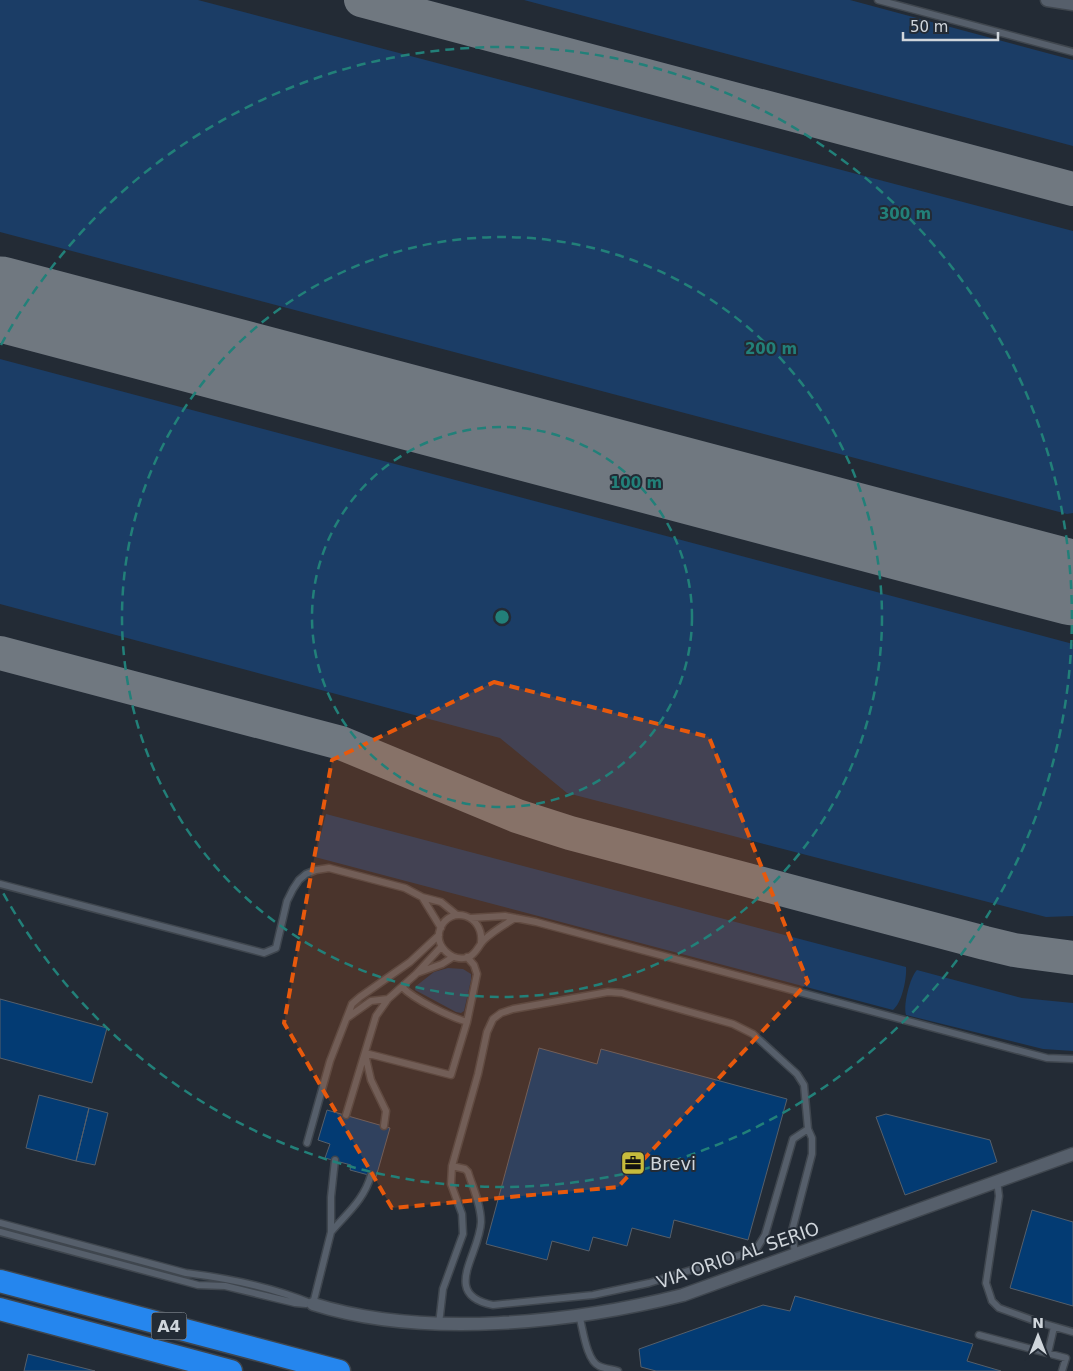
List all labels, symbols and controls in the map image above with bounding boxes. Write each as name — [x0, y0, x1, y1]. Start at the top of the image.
scale bar — [903, 10, 998, 42]
text: 50 m — [910, 18, 948, 36]
text: 300 m — [879, 205, 931, 223]
text: 200 m — [745, 340, 797, 358]
text: 100 m — [610, 474, 662, 492]
centre of rings — [493, 608, 511, 626]
office icon: Brevi — [620, 1150, 646, 1176]
place label: Brevi — [650, 1153, 696, 1174]
street label: VIA ORIO AL SERIO — [654, 1217, 822, 1293]
north arrow — [1013, 1311, 1063, 1361]
road number: A4 — [152, 1312, 186, 1340]
text: N — [1032, 1315, 1044, 1331]

